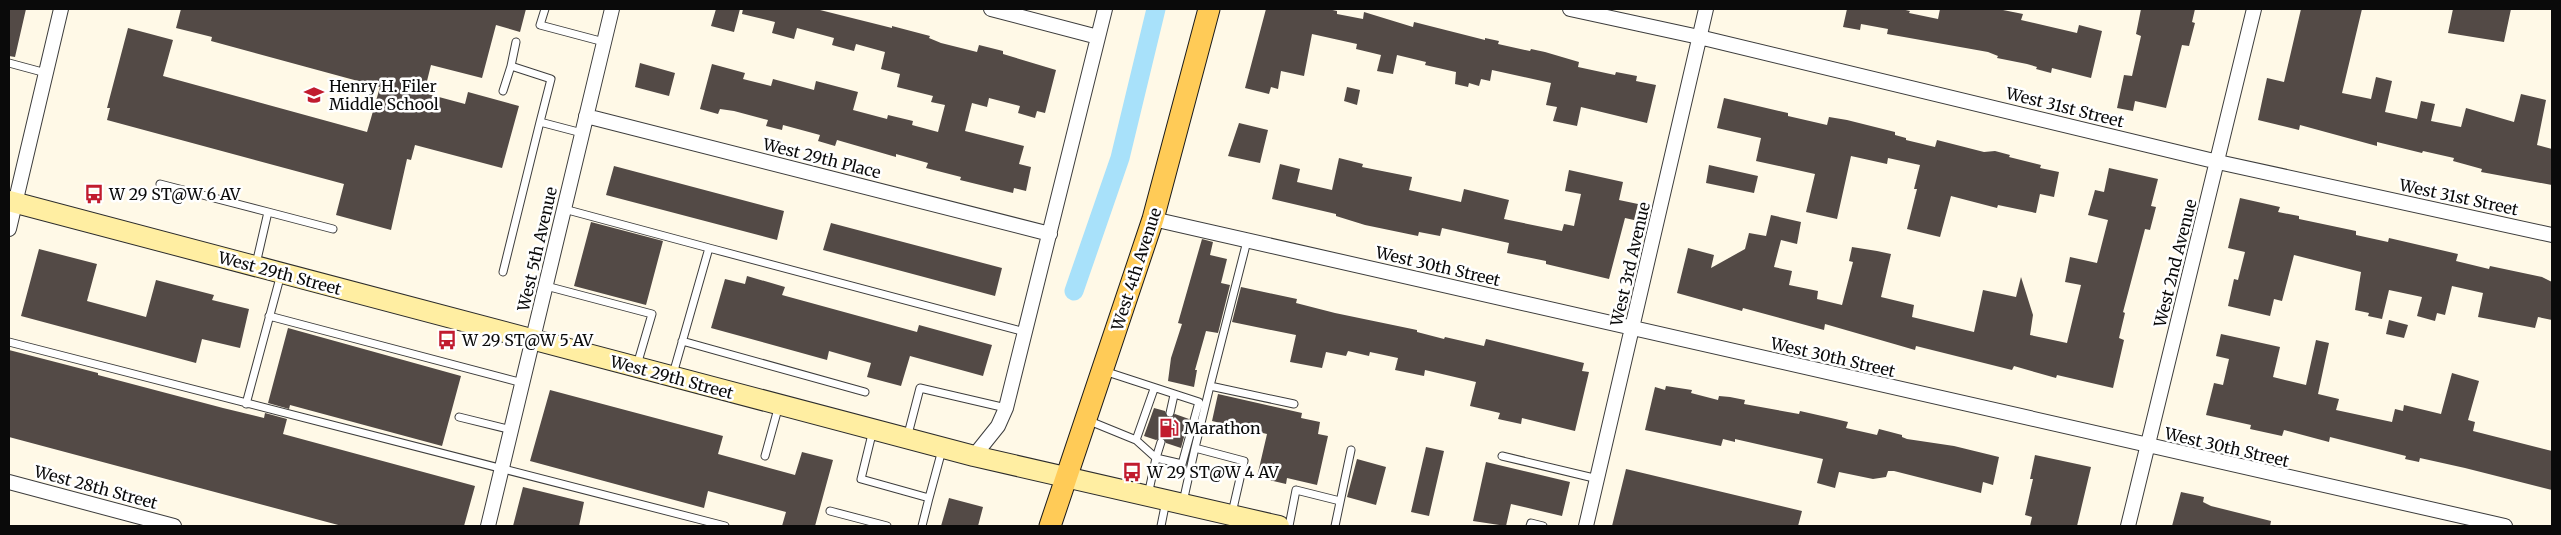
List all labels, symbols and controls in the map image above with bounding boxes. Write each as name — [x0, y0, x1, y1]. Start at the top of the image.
place label: Henry H. Filer Middle School — [329, 76, 439, 114]
street label: West 31st Street — [2003, 82, 2127, 132]
school or university icon: Henry H. Filer Middle School — [303, 84, 325, 106]
street label: West 29th Place — [760, 133, 883, 182]
street label: West 31st Street — [2397, 174, 2521, 220]
bus stop icon: W 29 ST@W 6 AV — [83, 183, 105, 205]
place label: W 29 ST@W 6 AV — [108, 184, 241, 204]
street label: West 5th Avenue — [513, 185, 561, 314]
street label: West 2nd Avenue — [2149, 197, 2201, 330]
street label: West 3rd Avenue — [1606, 200, 1654, 329]
street label: West 4th Avenue — [1106, 205, 1165, 334]
street label: West 30th Street — [1373, 242, 1503, 290]
street label: West 29th Street — [215, 247, 345, 299]
bus stop icon: W 29 ST@W 5 AV — [436, 329, 458, 351]
place label: W 29 ST@W 5 AV — [461, 330, 593, 350]
street label: West 30th Street — [1768, 333, 1898, 381]
street label: West 29th Street — [607, 351, 737, 403]
fuel station icon: Marathon — [1158, 417, 1180, 439]
place label: Marathon — [1184, 418, 1261, 438]
street label: West 30th Street — [2162, 423, 2292, 471]
street label: West 28th Street — [31, 461, 161, 513]
bus stop icon: W 29 ST@W 4 AV — [1121, 461, 1143, 483]
place label: W 29 ST@W 4 AV — [1146, 462, 1279, 482]

